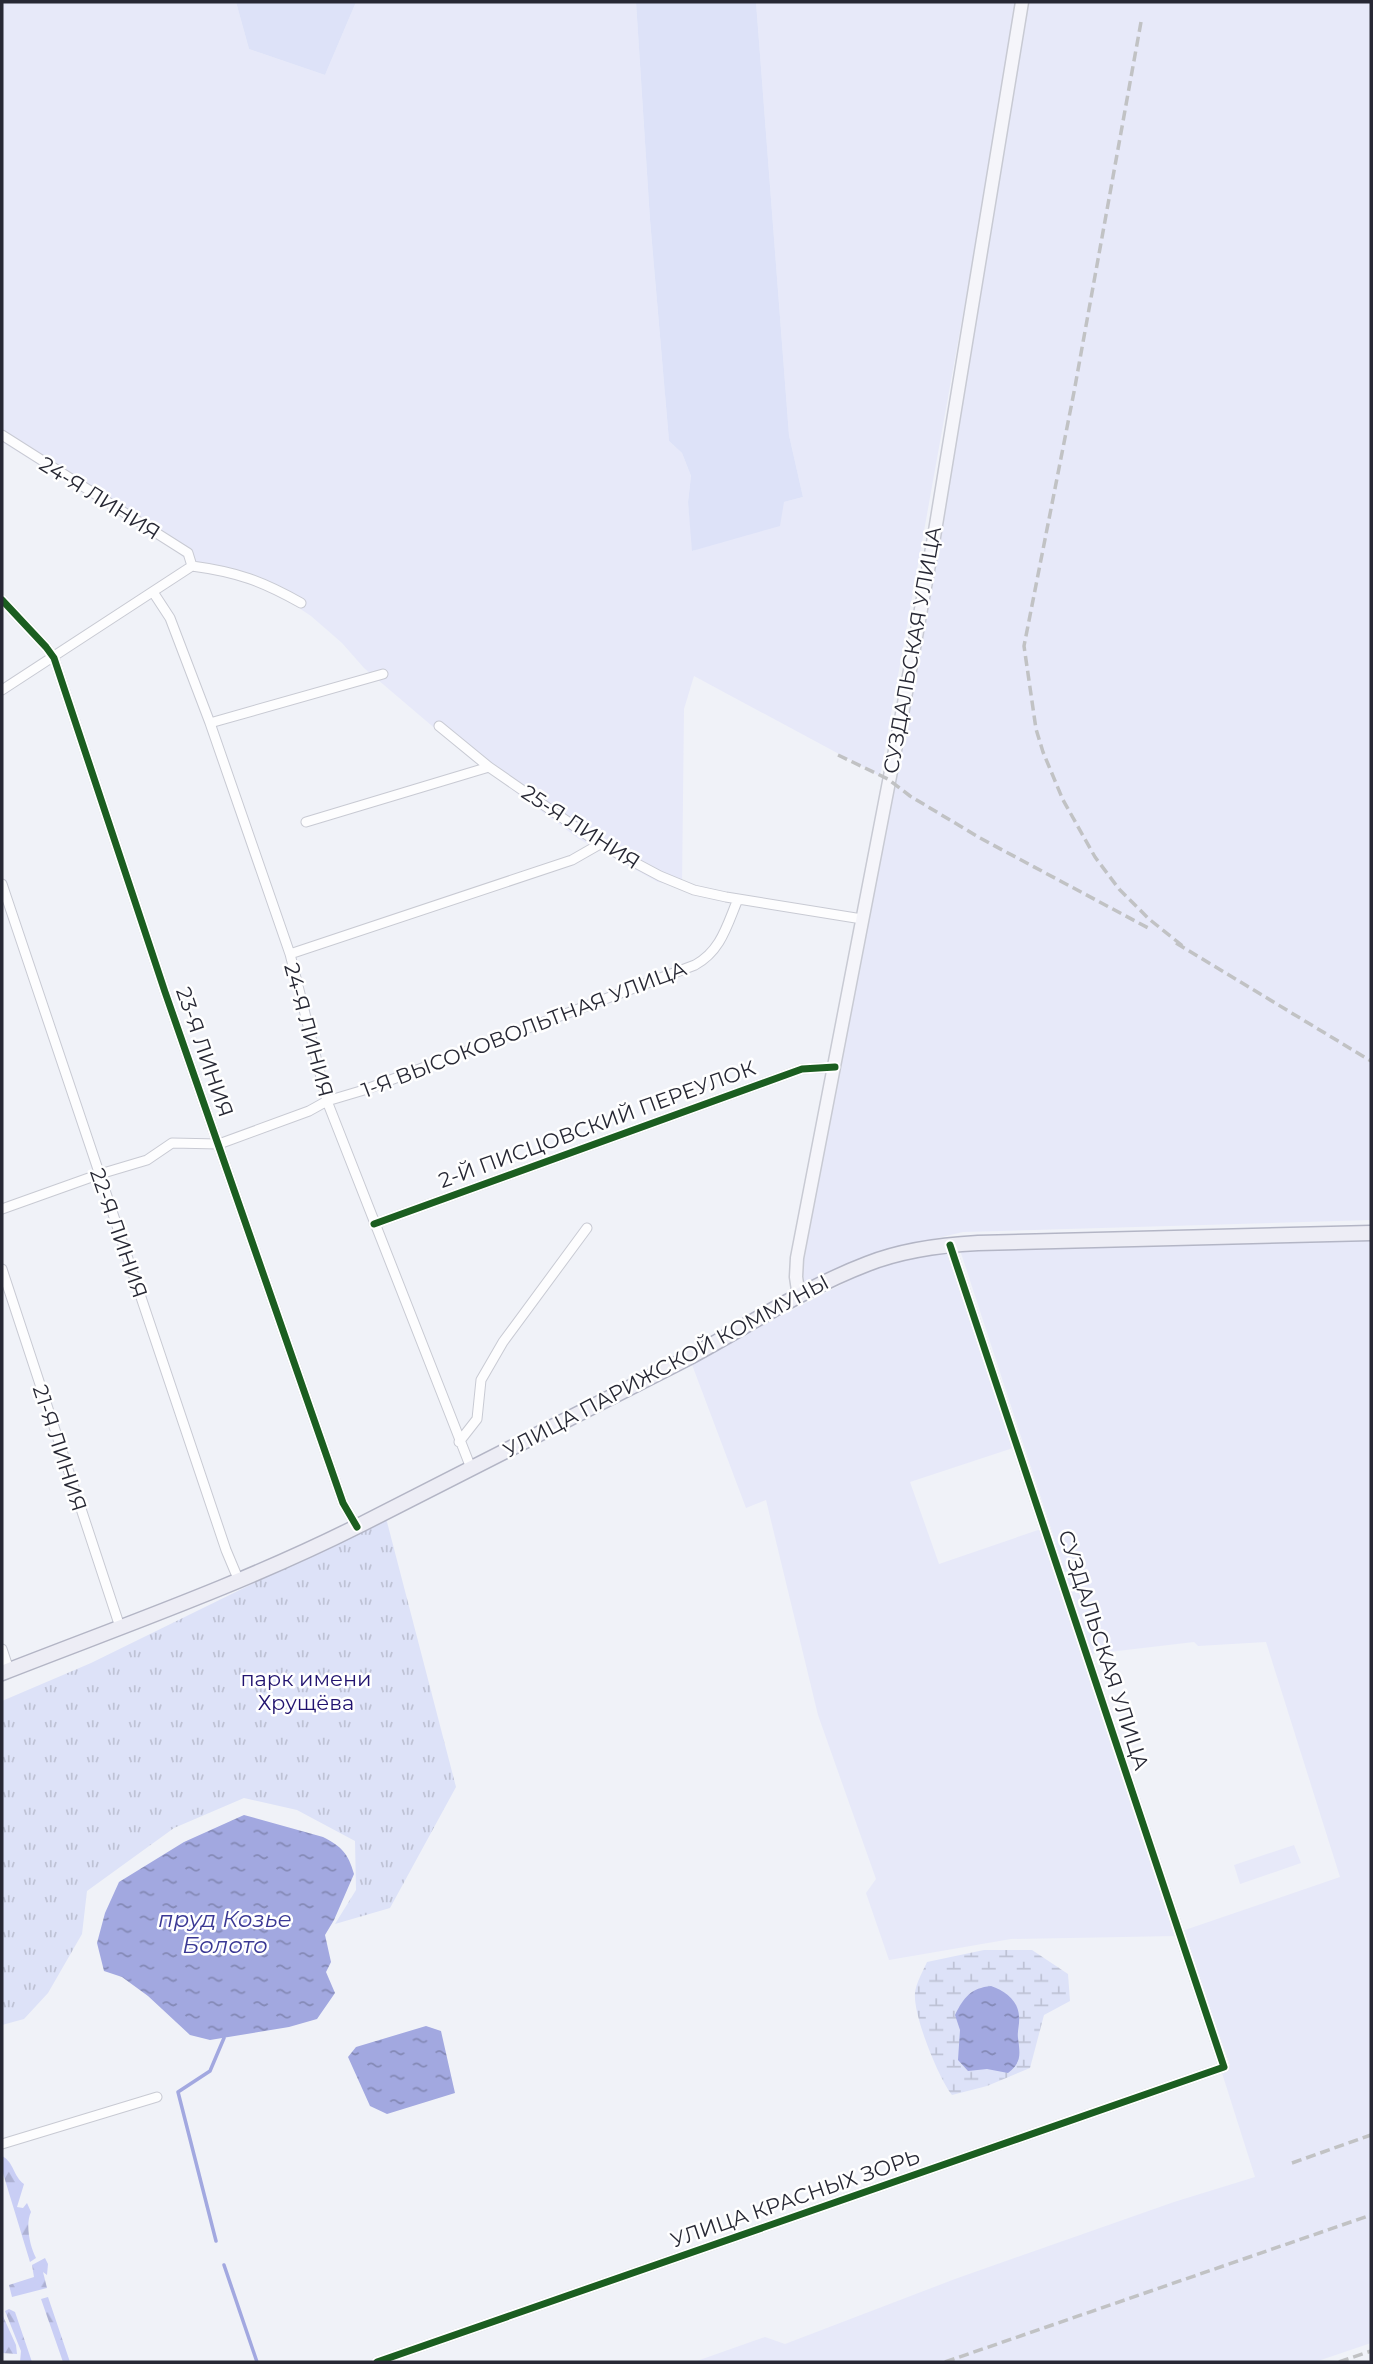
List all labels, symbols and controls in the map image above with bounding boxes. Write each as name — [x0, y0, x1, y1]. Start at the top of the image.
street label: 24-Я ЛИНИЯ — [35, 451, 165, 545]
street label: СУЗДАЛЬСКАЯ УЛИЦА — [878, 524, 946, 776]
street label: 25-Я ЛИНИЯ — [517, 780, 645, 874]
street label: 1-Я ВЫСОКОВОЛЬТНАЯ УЛИЦА — [358, 955, 690, 1103]
street label: 24-Я ЛИНИЯ — [279, 960, 339, 1100]
street label: 23-Я ЛИНИЯ — [171, 984, 239, 1120]
street label: 2-Й ПИСЦОВСКИЙ ПЕРЕУЛОК — [435, 1055, 759, 1193]
street label: 22-Я ЛИНИЯ — [85, 1165, 153, 1301]
street label: УЛИЦА ПАРИЖСКОЙ КОММУНЫ — [499, 1269, 833, 1463]
street label: 21-Я ЛИНИЯ — [28, 1382, 92, 1514]
street label: СУЗДАЛЬСКАЯ УЛИЦА — [1053, 1527, 1155, 1774]
park label: парк имени Хрущёва — [240, 1666, 372, 1715]
water label: пруд Козье Болото — [158, 1905, 292, 1959]
street label: УЛИЦА КРАСНЫХ ЗОРЬ — [667, 2144, 923, 2252]

